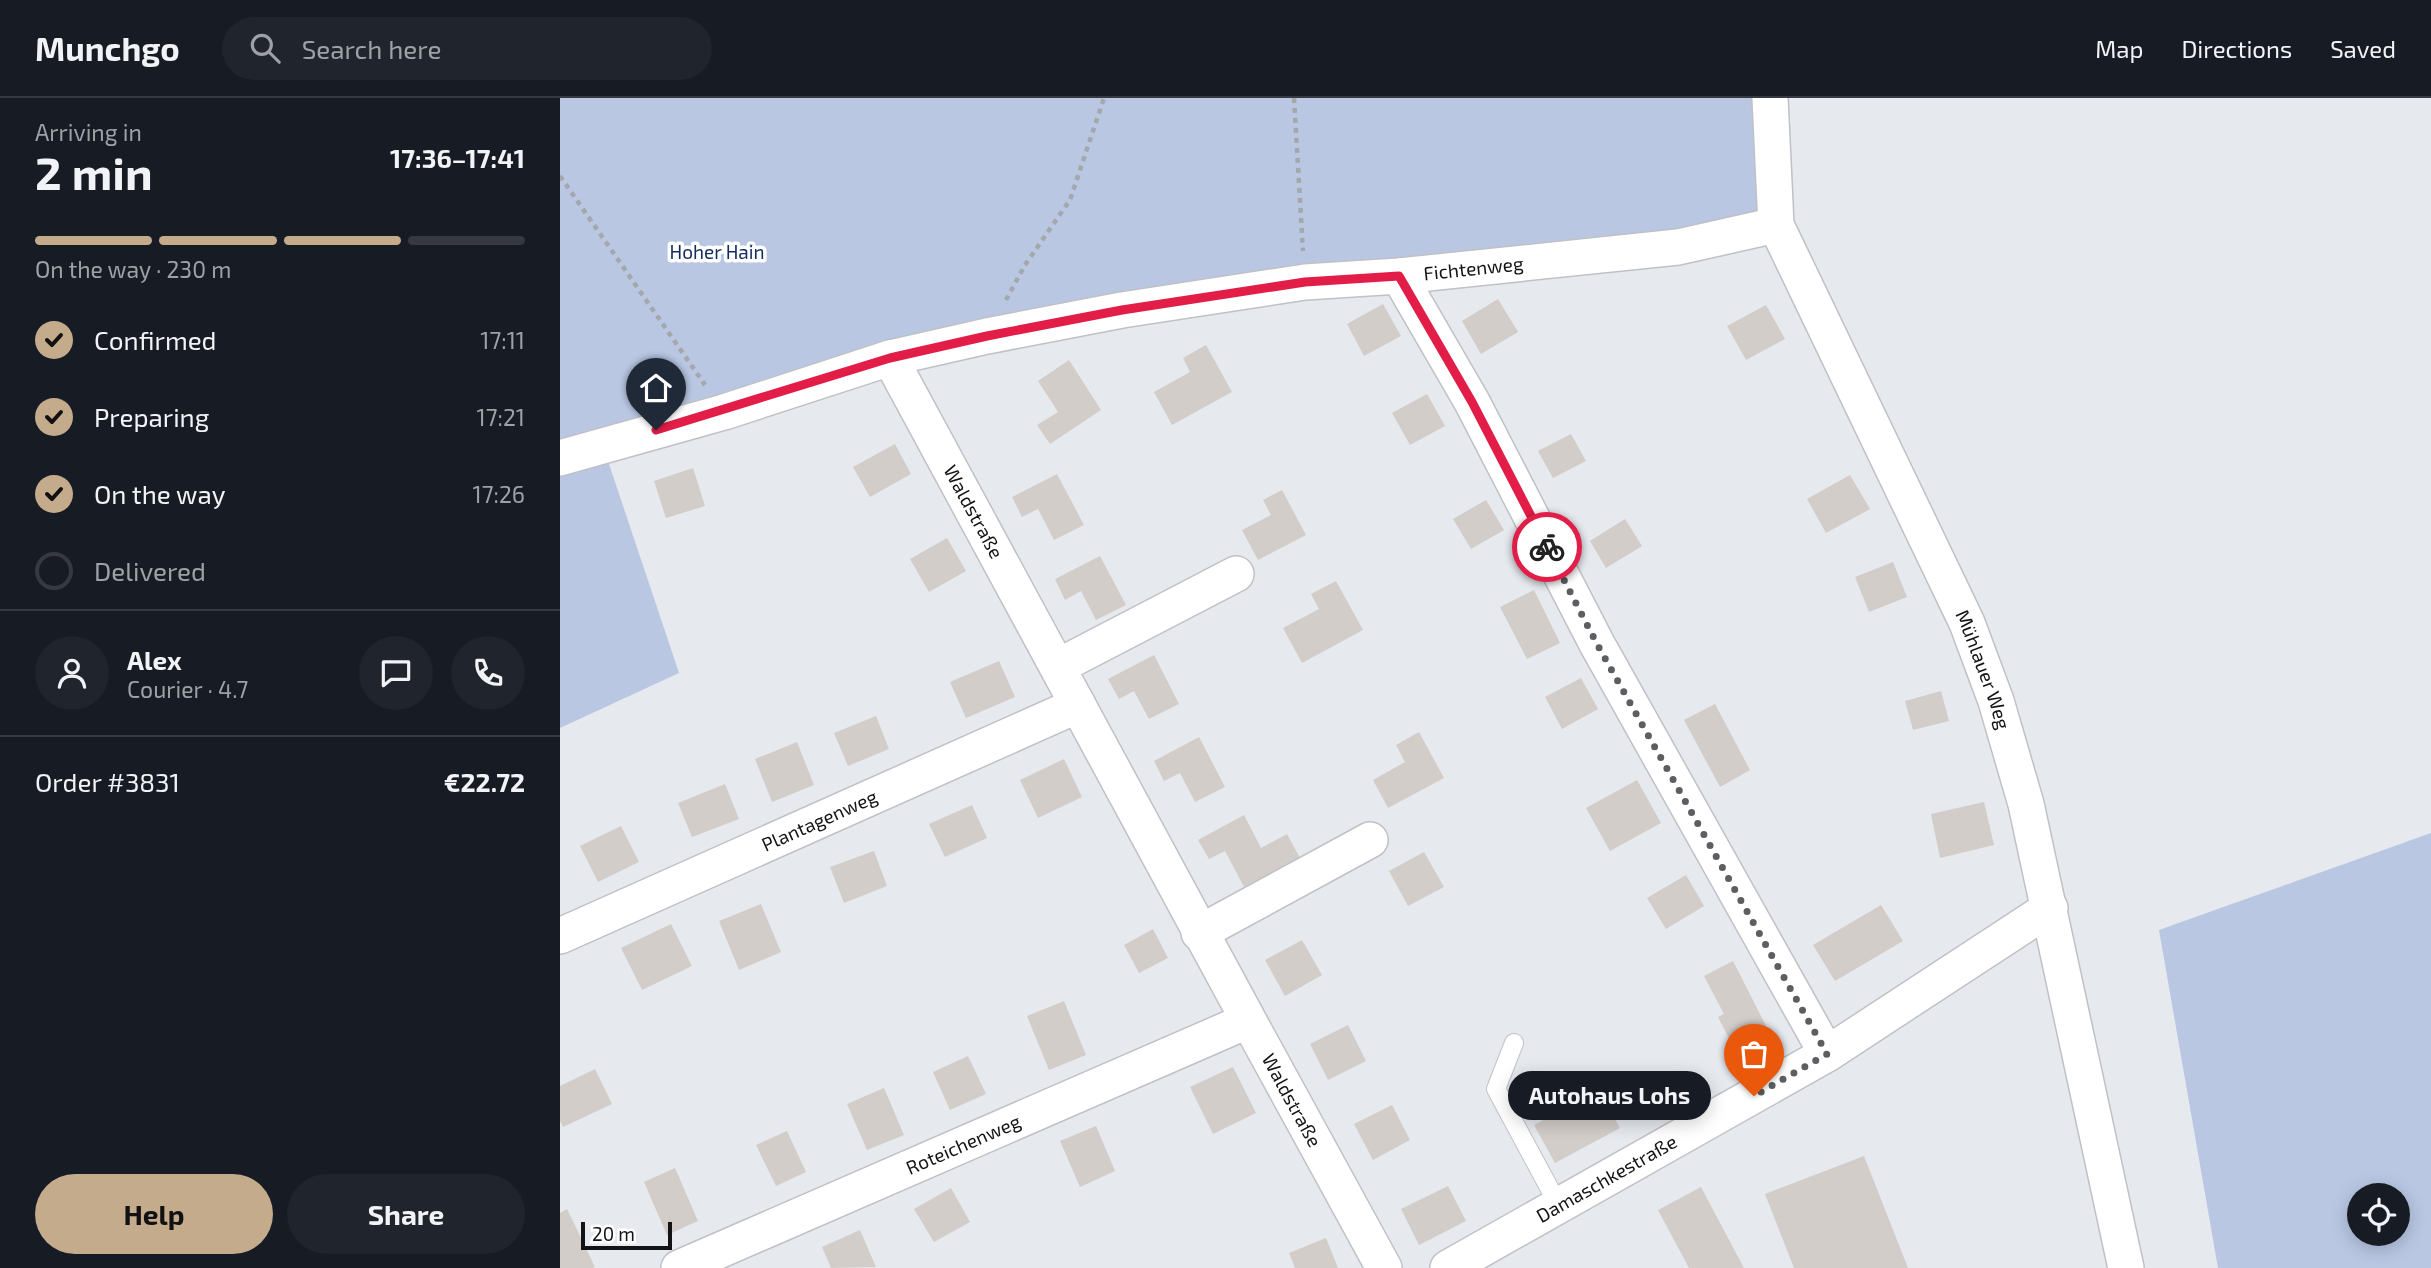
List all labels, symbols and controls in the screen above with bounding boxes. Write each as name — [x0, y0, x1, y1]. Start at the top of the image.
search box — [222, 17, 712, 80]
text: Munchgo — [35, 28, 180, 68]
icon: search — [246, 29, 284, 67]
text: Search here — [302, 33, 441, 64]
text: Map — [2095, 34, 2143, 63]
text: Directions — [2181, 34, 2292, 63]
text: Saved — [2330, 34, 2396, 63]
text: Arriving in — [35, 118, 142, 146]
text: 17:36–17:41 — [390, 142, 525, 173]
text: 2 min — [35, 144, 153, 199]
park label: Hoher Hain — [669, 240, 765, 263]
street label: Fichtenweg — [1422, 251, 1525, 284]
text: On the way · 230 m — [35, 255, 231, 283]
icon: check — [35, 321, 73, 359]
text: Confirmed — [94, 324, 217, 355]
text: 17:11 — [480, 326, 525, 354]
pin — [626, 358, 686, 430]
icon: home — [637, 369, 675, 407]
icon: check — [35, 398, 73, 436]
text: Preparing — [94, 401, 209, 432]
text: 17:21 — [477, 403, 525, 431]
street label: Waldstraße — [940, 461, 1009, 562]
icon: check — [35, 475, 73, 513]
text: On the way — [94, 478, 225, 509]
text: 17:26 — [473, 480, 525, 508]
courier — [1512, 512, 1582, 582]
icon: bike — [1528, 528, 1566, 566]
text: Delivered — [94, 555, 206, 586]
street label: Mühlauer Weg — [1951, 606, 2016, 732]
button: person — [35, 636, 109, 710]
button: chat — [359, 636, 433, 710]
button: phone — [451, 636, 525, 710]
text: Alex — [127, 644, 182, 675]
text: Courier · 4.7 — [127, 675, 248, 703]
text: Order #3831 — [35, 766, 180, 797]
text: €22.72 — [444, 766, 525, 797]
street label: Plantagenweg — [758, 784, 881, 856]
pin — [1724, 1024, 1784, 1096]
icon: bag — [1735, 1035, 1773, 1073]
street label: Waldstraße — [1258, 1049, 1327, 1151]
callout: Autohaus Lohs — [1509, 1072, 1712, 1121]
text: Autohaus Lohs — [1529, 1081, 1690, 1109]
street label: Roteichenweg — [902, 1109, 1024, 1179]
street label: Damaschkestraße — [1532, 1129, 1681, 1227]
button: Help — [35, 1174, 273, 1254]
button: Share — [287, 1174, 525, 1254]
map controls — [2347, 1183, 2410, 1246]
button: locate — [2347, 1183, 2410, 1246]
scale bar — [581, 1219, 672, 1251]
text: 20 m — [592, 1222, 635, 1245]

